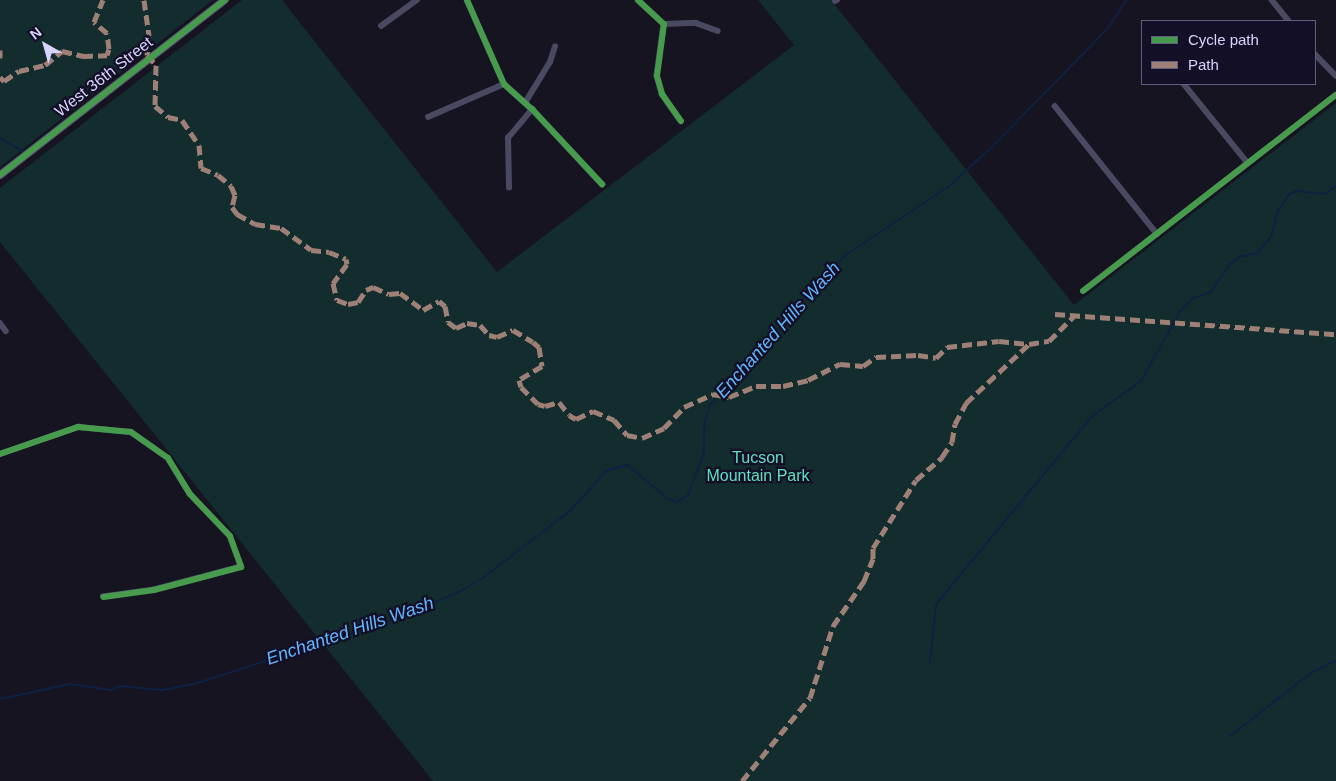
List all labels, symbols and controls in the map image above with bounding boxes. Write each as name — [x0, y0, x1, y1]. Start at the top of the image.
north arrow — [20, 20, 70, 70]
legend — [1141, 20, 1316, 85]
text: N — [27, 24, 45, 43]
text: Cycle path — [1188, 31, 1259, 48]
street label: West 36th Street — [51, 33, 157, 121]
text: Path — [1188, 56, 1219, 73]
water label: Enchanted Hills Wash — [711, 257, 845, 403]
park label: Tucson Mountain Park — [706, 448, 810, 486]
water label: Enchanted Hills Wash — [263, 592, 437, 670]

